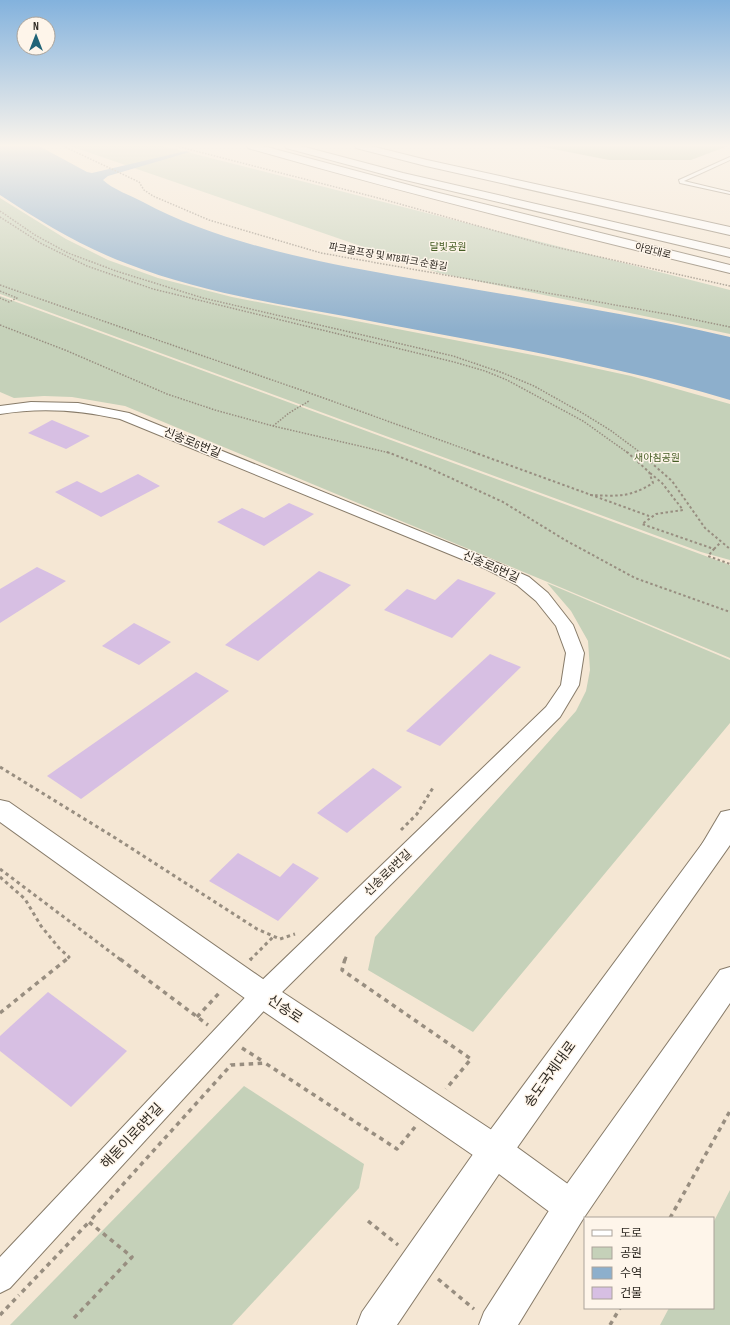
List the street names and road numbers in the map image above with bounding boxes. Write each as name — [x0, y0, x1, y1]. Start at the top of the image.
street label: 파크골프장 및 MTB파크 순환길 — [328, 241, 448, 273]
street label: 아암대로 — [634, 241, 672, 261]
street label: 신송로6번길 — [161, 425, 223, 461]
street label: 신송로6번길 — [460, 548, 522, 586]
street label: 신송로6번길 — [361, 847, 415, 899]
street label: 신송로 — [264, 991, 306, 1027]
street label: 송도국제대로 — [520, 1038, 580, 1110]
street label: 해돋이로6번길 — [97, 1100, 167, 1172]

